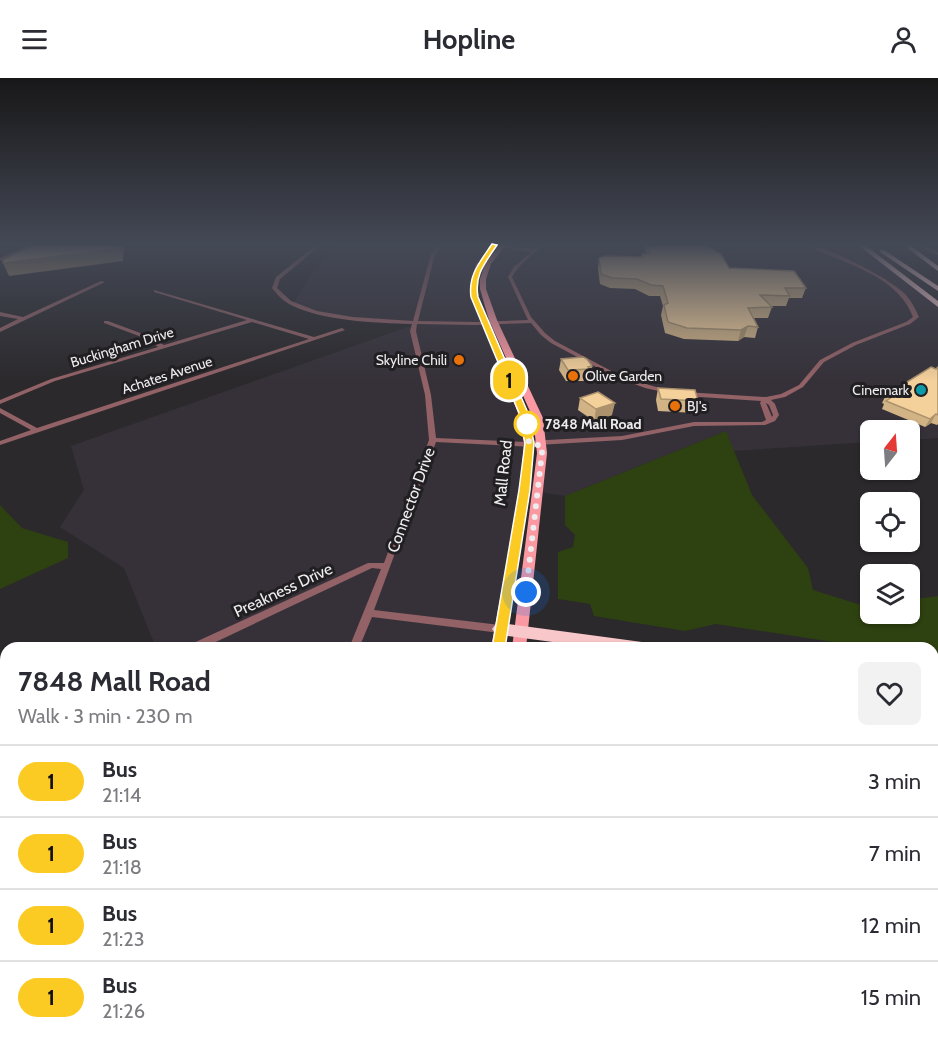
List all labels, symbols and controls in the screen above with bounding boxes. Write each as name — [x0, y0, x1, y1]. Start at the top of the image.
icon: menu — [18, 23, 51, 56]
text: Hopline — [423, 23, 515, 56]
icon: person — [887, 23, 920, 56]
street label: Buckingham Drive — [68, 323, 176, 371]
place label: Skyline Chili — [376, 351, 447, 369]
street label: Achates Avenue — [119, 352, 215, 398]
marker: Skyline Chili — [452, 353, 466, 367]
line badge: 1 — [490, 360, 528, 400]
place label: Olive Garden — [585, 367, 662, 385]
text: 1 — [505, 368, 513, 393]
marker: Olive Garden — [566, 369, 580, 383]
place label: Cinemark — [852, 381, 910, 399]
marker: Cinemark — [914, 383, 928, 397]
place label: BJ's — [687, 397, 707, 415]
marker: BJ's — [668, 399, 682, 413]
marker: 7848 Mall Road — [514, 411, 540, 437]
place label: 7848 Mall Road — [545, 415, 641, 433]
north arrow — [860, 420, 920, 480]
map controls — [860, 420, 920, 624]
street label: Mall Road — [490, 439, 516, 507]
street label: Connector Drive — [383, 445, 439, 555]
button: locate — [860, 492, 920, 552]
street label: Preakness Drive — [231, 559, 335, 621]
button: layers — [860, 564, 920, 624]
your location — [511, 577, 541, 607]
button: heart — [858, 662, 921, 725]
text: 7848 Mall Road — [18, 664, 211, 698]
text: Walk · 3 min · 230 m — [18, 704, 193, 728]
text: Bus — [102, 756, 137, 783]
text: 3 min — [868, 768, 921, 795]
text: 1 — [47, 769, 55, 794]
text: 21:14 — [102, 783, 141, 807]
text: Bus — [102, 828, 137, 855]
text: 7 min — [869, 840, 921, 867]
text: 1 — [47, 841, 55, 866]
text: 21:18 — [102, 855, 142, 879]
text: Bus — [102, 900, 137, 927]
text: 12 min — [861, 912, 921, 939]
text: 1 — [47, 913, 55, 938]
text: 21:23 — [102, 927, 144, 951]
text: Bus — [102, 972, 137, 999]
text: 15 min — [861, 984, 921, 1011]
text: 1 — [47, 985, 55, 1010]
text: 21:26 — [102, 999, 145, 1023]

